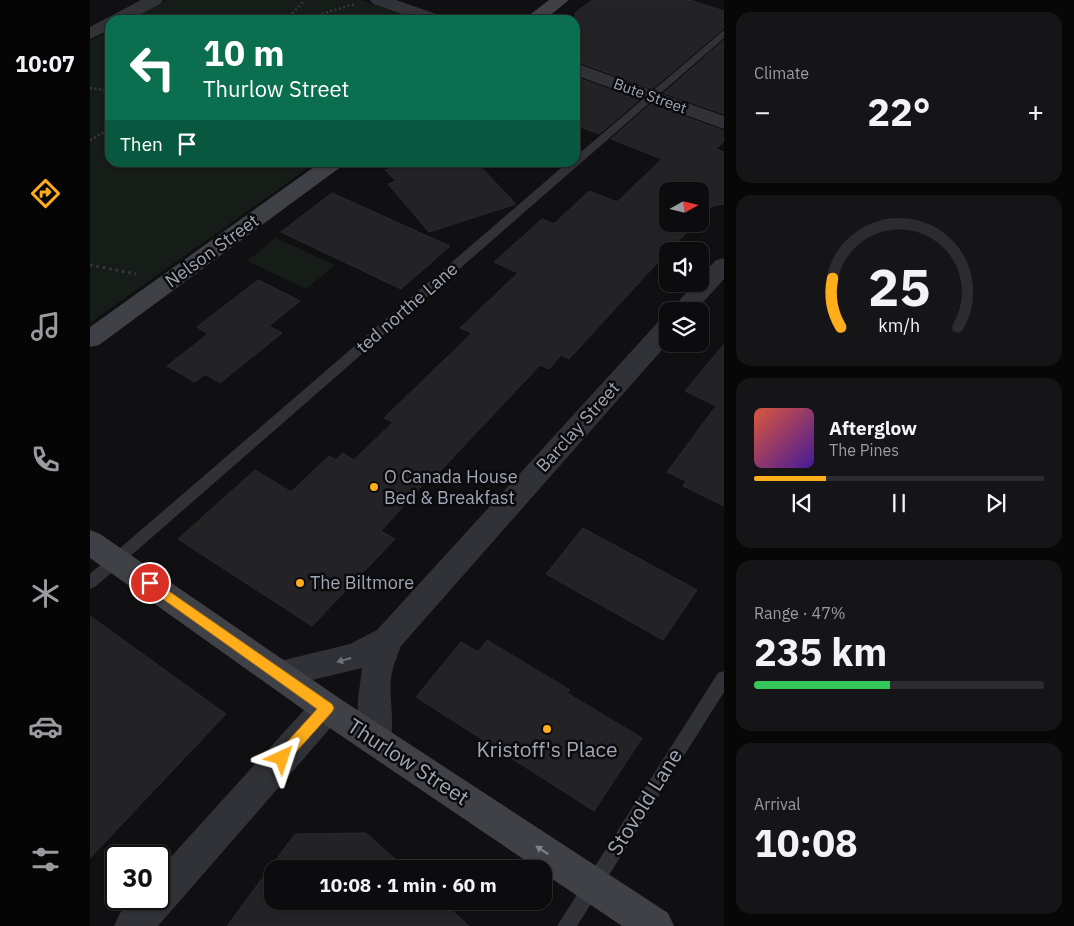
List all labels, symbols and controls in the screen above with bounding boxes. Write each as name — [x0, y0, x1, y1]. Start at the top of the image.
text: 10 m — [203, 30, 285, 76]
icon: left — [120, 35, 185, 100]
text: 10:07 — [15, 49, 75, 78]
text: Climate — [754, 63, 809, 83]
text: Thurlow Street — [203, 74, 349, 103]
street label: Bute Street — [611, 74, 689, 118]
text: 22° — [867, 87, 931, 136]
text: − — [754, 93, 771, 130]
text: + — [1027, 93, 1044, 130]
icon: arrive — [173, 130, 201, 158]
text: Then — [120, 132, 163, 156]
icon: directions — [28, 176, 63, 211]
north arrow — [659, 182, 709, 232]
map controls — [659, 182, 709, 352]
street label: Nelson Street — [160, 209, 263, 292]
button: sound — [659, 242, 709, 292]
text: 25 — [868, 253, 930, 320]
street label: ted northe Lane — [351, 257, 462, 358]
button: layers — [659, 302, 709, 352]
icon: music — [28, 309, 63, 344]
text: km/h — [878, 314, 920, 337]
street label: Barclay Street — [531, 377, 624, 477]
text: Afterglow — [829, 416, 917, 440]
text: The Pines — [829, 440, 899, 460]
icon: phone — [28, 442, 63, 477]
place label: O Canada House Bed & Breakfast — [384, 465, 518, 509]
marker: O Canada House Bed & Breakfast — [368, 481, 380, 493]
icon: previous — [788, 489, 816, 517]
icon: pause — [885, 489, 913, 517]
icon: next — [982, 489, 1010, 517]
pin — [129, 562, 171, 604]
icon: arrive — [136, 569, 164, 597]
place label: The Biltmore — [310, 571, 414, 594]
icon: climate — [28, 576, 63, 611]
marker: The Biltmore — [294, 577, 306, 589]
text: Range · 47% — [754, 603, 846, 623]
text: 235 km — [754, 627, 887, 676]
one-way arrow — [336, 656, 351, 664]
icon: car — [28, 709, 63, 744]
street label: Thurlow Street — [342, 711, 475, 811]
marker: Kristoff's Place — [541, 723, 553, 735]
position arrow — [255, 731, 307, 783]
place label: Kristoff's Place — [476, 735, 618, 763]
street label: Stovold Lane — [600, 743, 688, 860]
text: Arrival — [754, 794, 801, 814]
text: 10:08 — [754, 818, 858, 867]
icon: filters — [28, 842, 63, 877]
speed limit sign: 30 — [105, 845, 170, 910]
one-way arrow — [535, 845, 548, 855]
text: 10:08 · 1 min · 60 m — [319, 873, 497, 897]

